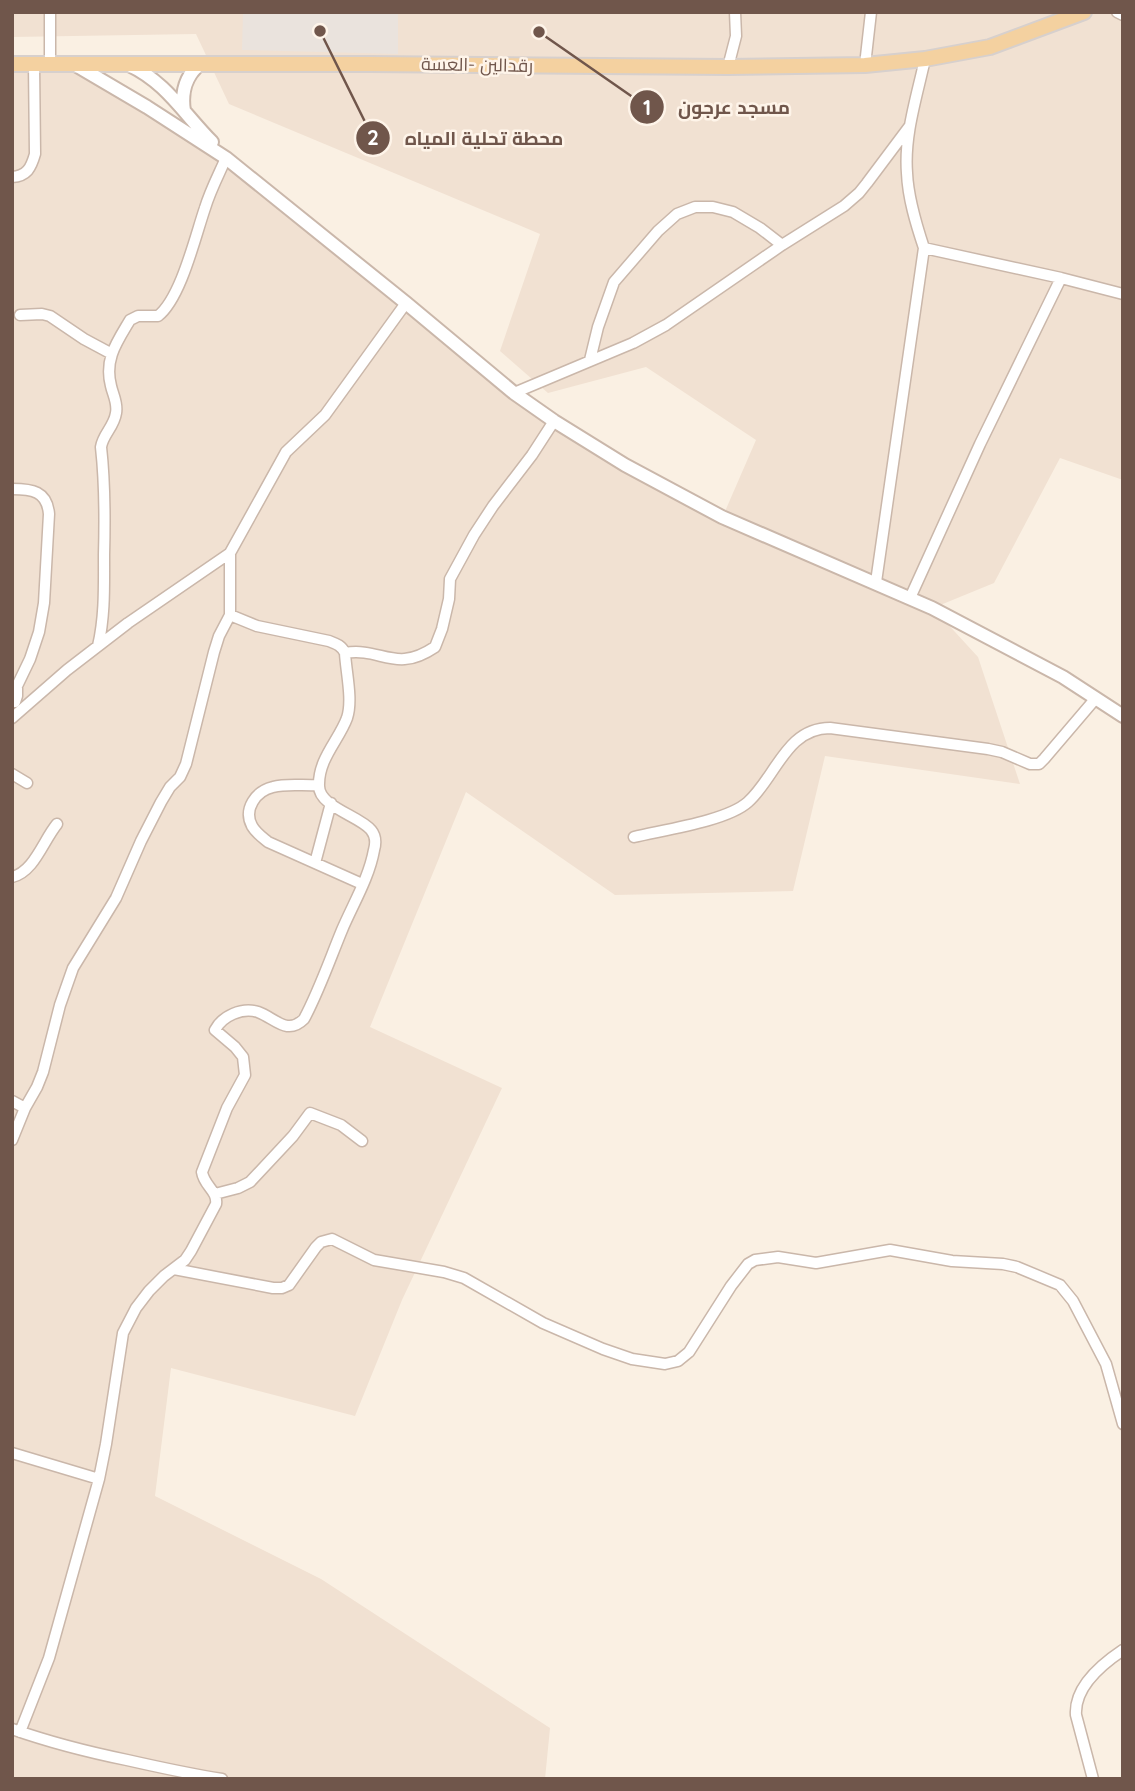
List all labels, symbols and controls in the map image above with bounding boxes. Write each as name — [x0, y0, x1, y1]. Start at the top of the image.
street label: رقدالين -العسة — [421, 52, 533, 77]
callout: مسجد عرجون — [629, 87, 804, 127]
text: 1 — [643, 94, 651, 120]
text: مسجد عرجون — [678, 95, 790, 119]
callout: محطة تحلية المياه — [356, 118, 577, 158]
text: 2 — [367, 124, 379, 150]
text: محطة تحلية المياه — [405, 126, 563, 150]

